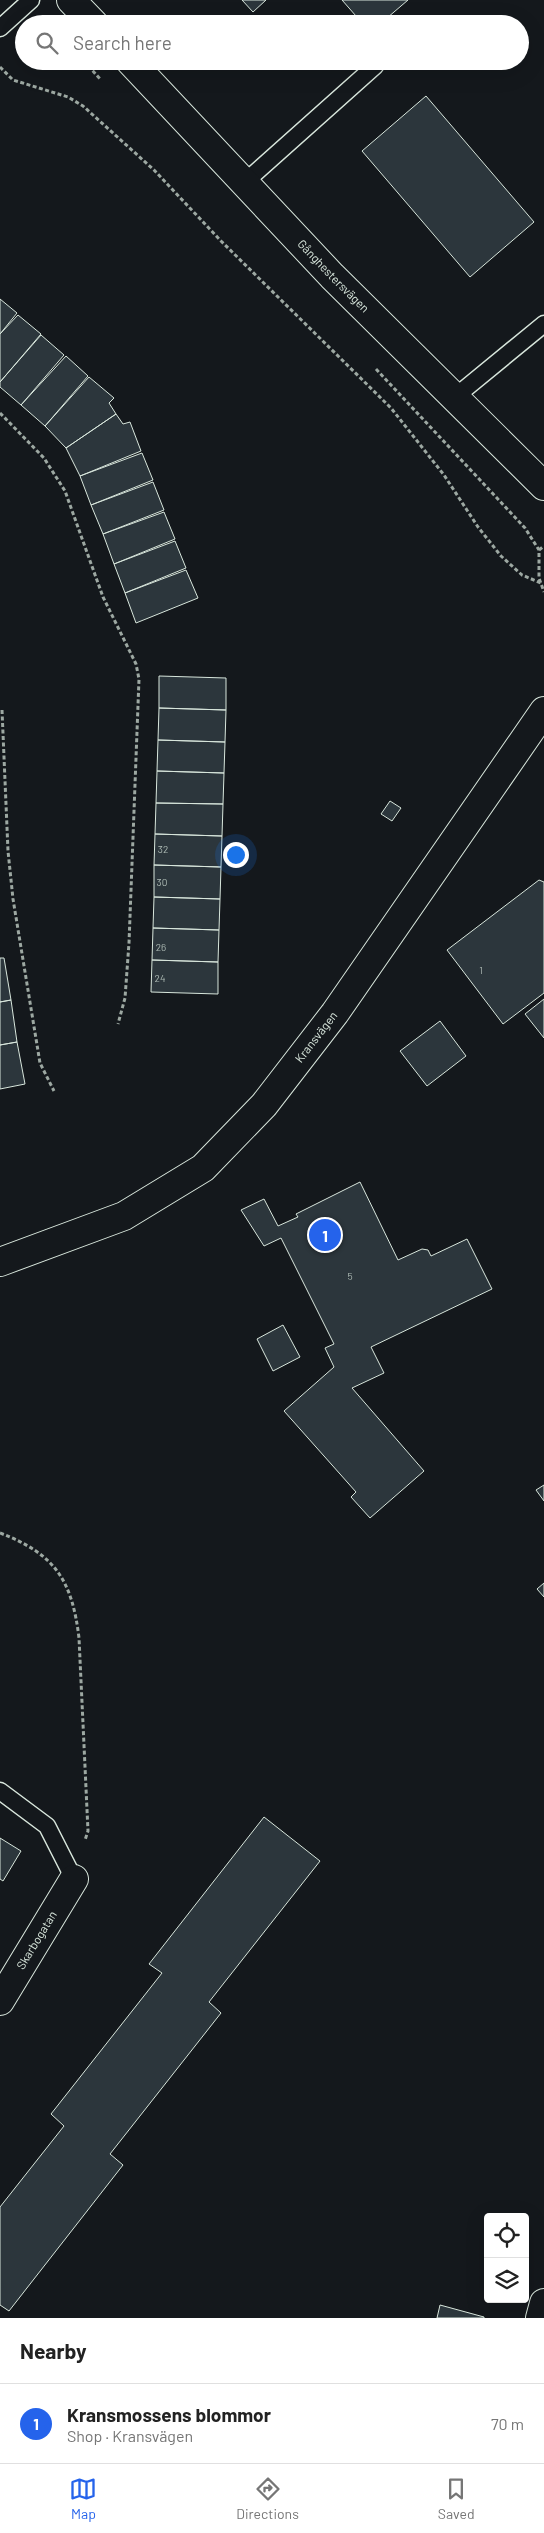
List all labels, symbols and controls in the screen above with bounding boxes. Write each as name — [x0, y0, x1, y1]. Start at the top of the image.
search box — [15, 15, 529, 70]
icon: search — [33, 29, 61, 57]
text: Search here — [73, 31, 172, 54]
street label: Gånghestersvägen — [295, 236, 372, 315]
your location — [223, 842, 249, 868]
house number: 32 — [158, 843, 168, 855]
house number: 30 — [157, 876, 167, 888]
house number: 26 — [156, 941, 166, 953]
house number: 1 — [479, 964, 483, 976]
house number: 24 — [155, 972, 165, 984]
street label: Kransvägen — [291, 1008, 340, 1065]
pin: 1 — [309, 1216, 341, 1254]
house number: 5 — [347, 1270, 353, 1282]
street label: Skarbogatan — [13, 1908, 59, 1972]
map controls — [484, 2213, 529, 2303]
button: locate — [484, 2213, 529, 2258]
button: layers — [484, 2258, 529, 2303]
text: Nearby — [20, 2338, 86, 2363]
text: Kransmossens blommor — [67, 2403, 271, 2426]
text: 1 — [33, 2414, 39, 2433]
text: 70 m — [491, 2414, 524, 2433]
text: Shop · Kransvägen — [67, 2426, 193, 2445]
tab: Map — [69, 2475, 97, 2522]
tab: Directions — [236, 2475, 299, 2522]
tab: Saved — [438, 2475, 475, 2522]

